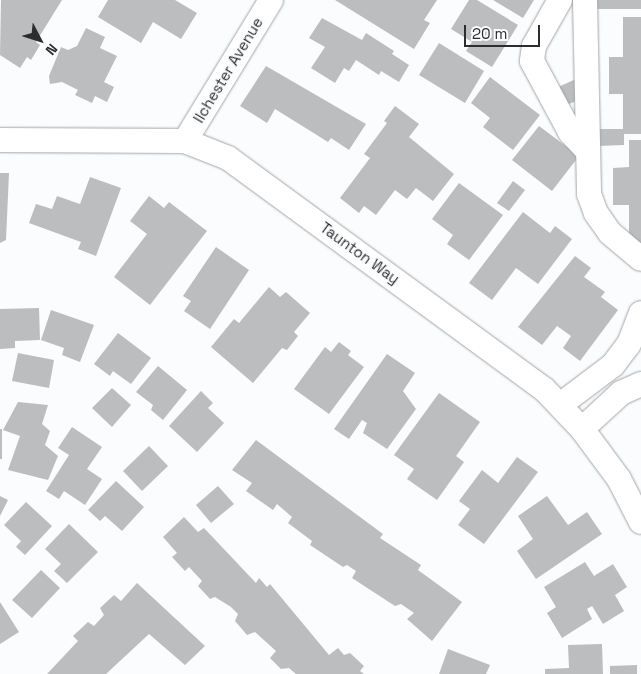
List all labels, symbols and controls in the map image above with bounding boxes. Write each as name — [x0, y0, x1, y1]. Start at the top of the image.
street label: Ilchester Avenue — [189, 14, 267, 126]
north arrow — [15, 15, 65, 65]
scale bar — [466, 15, 542, 47]
text: 20 m — [472, 24, 507, 43]
text: N — [42, 40, 61, 59]
street label: Taunton Way — [317, 218, 403, 288]

